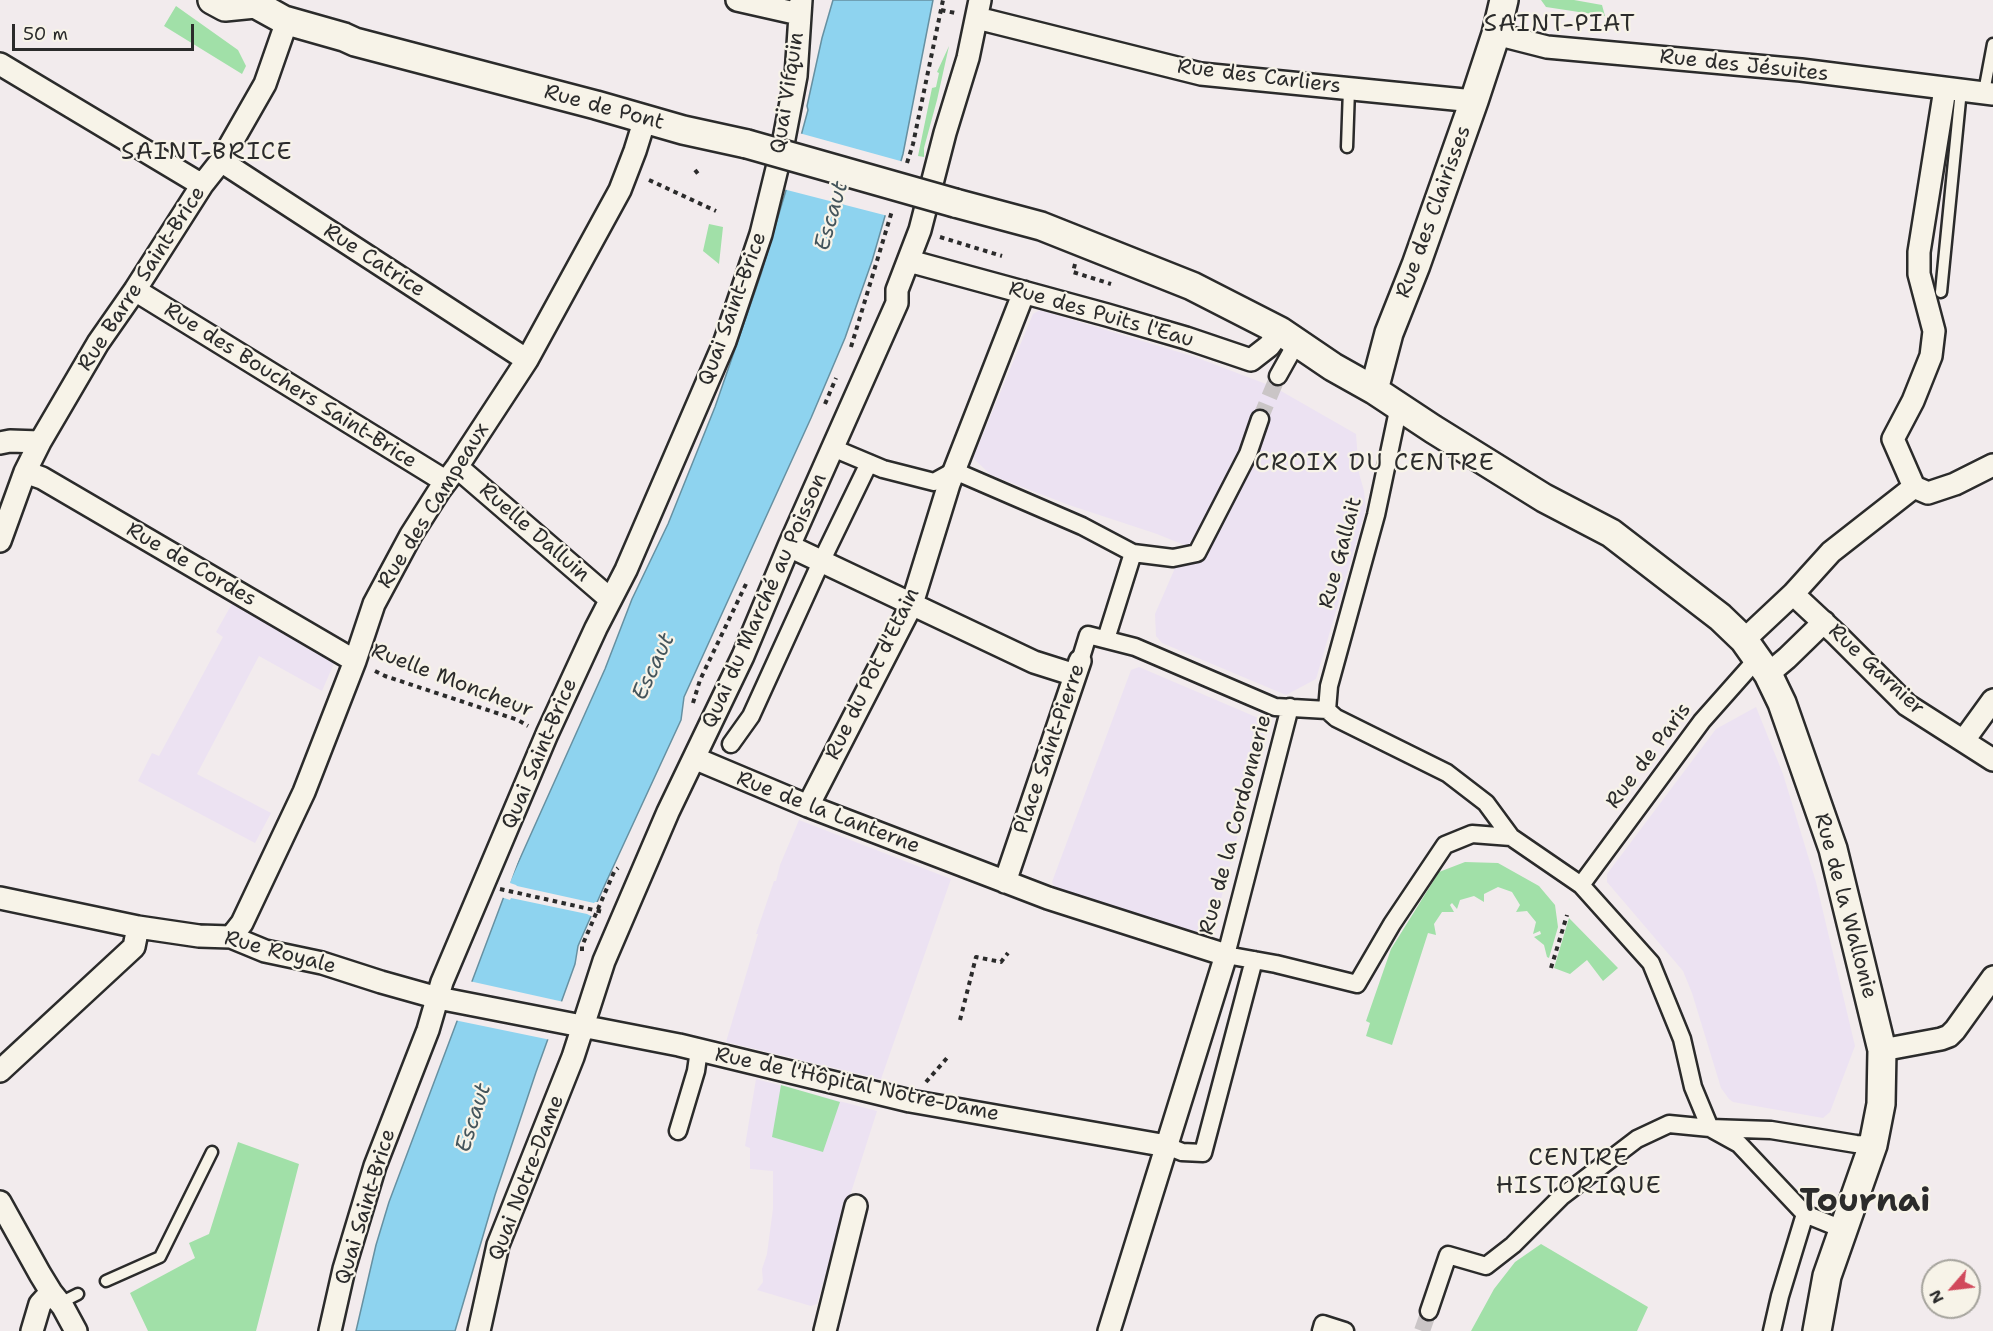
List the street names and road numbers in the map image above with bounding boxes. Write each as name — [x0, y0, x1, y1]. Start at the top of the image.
street label: Quai Vifquin — [766, 30, 810, 156]
street label: Rue des Jésuites — [1658, 45, 1830, 87]
street label: Rue des Carliers — [1176, 54, 1342, 100]
street label: Rue de Pont — [541, 80, 667, 136]
street label: Rue des Clairisses — [1391, 122, 1477, 302]
street label: Rue Barre Saint-Brice — [73, 182, 211, 376]
street label: Rue Catrice — [318, 219, 430, 303]
street label: Quai Saint-Brice — [694, 229, 772, 389]
street label: Rue des Puits l'Eau — [1006, 277, 1196, 353]
street label: Rue des Bouchers Saint-Brice — [159, 298, 421, 474]
street label: Rue des Campeaux — [373, 419, 495, 593]
street label: Quai du Marché au Poisson — [697, 470, 833, 732]
street label: Ruelle Dalluin — [474, 478, 594, 588]
street label: Rue Gallait — [1314, 495, 1368, 611]
street label: Rue de Cordes — [121, 518, 261, 612]
street label: Rue du Pot d'Etain — [820, 584, 926, 764]
street label: Rue Garnier — [1823, 619, 1929, 721]
street label: Ruelle Moncheur — [368, 639, 536, 723]
street label: Place Saint-Pierre — [1009, 661, 1091, 837]
street label: Quai Saint-Brice — [497, 675, 583, 833]
street label: Rue de Paris — [1601, 698, 1697, 814]
street label: Rue de la Cordonnerie — [1194, 712, 1278, 938]
street label: Rue de la Lanterne — [733, 766, 923, 860]
street label: Rue de la Wallonie — [1808, 810, 1882, 1002]
street label: Rue Royale — [221, 926, 339, 980]
street label: Rue de l'Hôpital Notre-Dame — [712, 1043, 1002, 1127]
street label: Quai Notre-Dame — [484, 1092, 570, 1264]
street label: Quai Saint-Brice — [330, 1126, 402, 1288]

